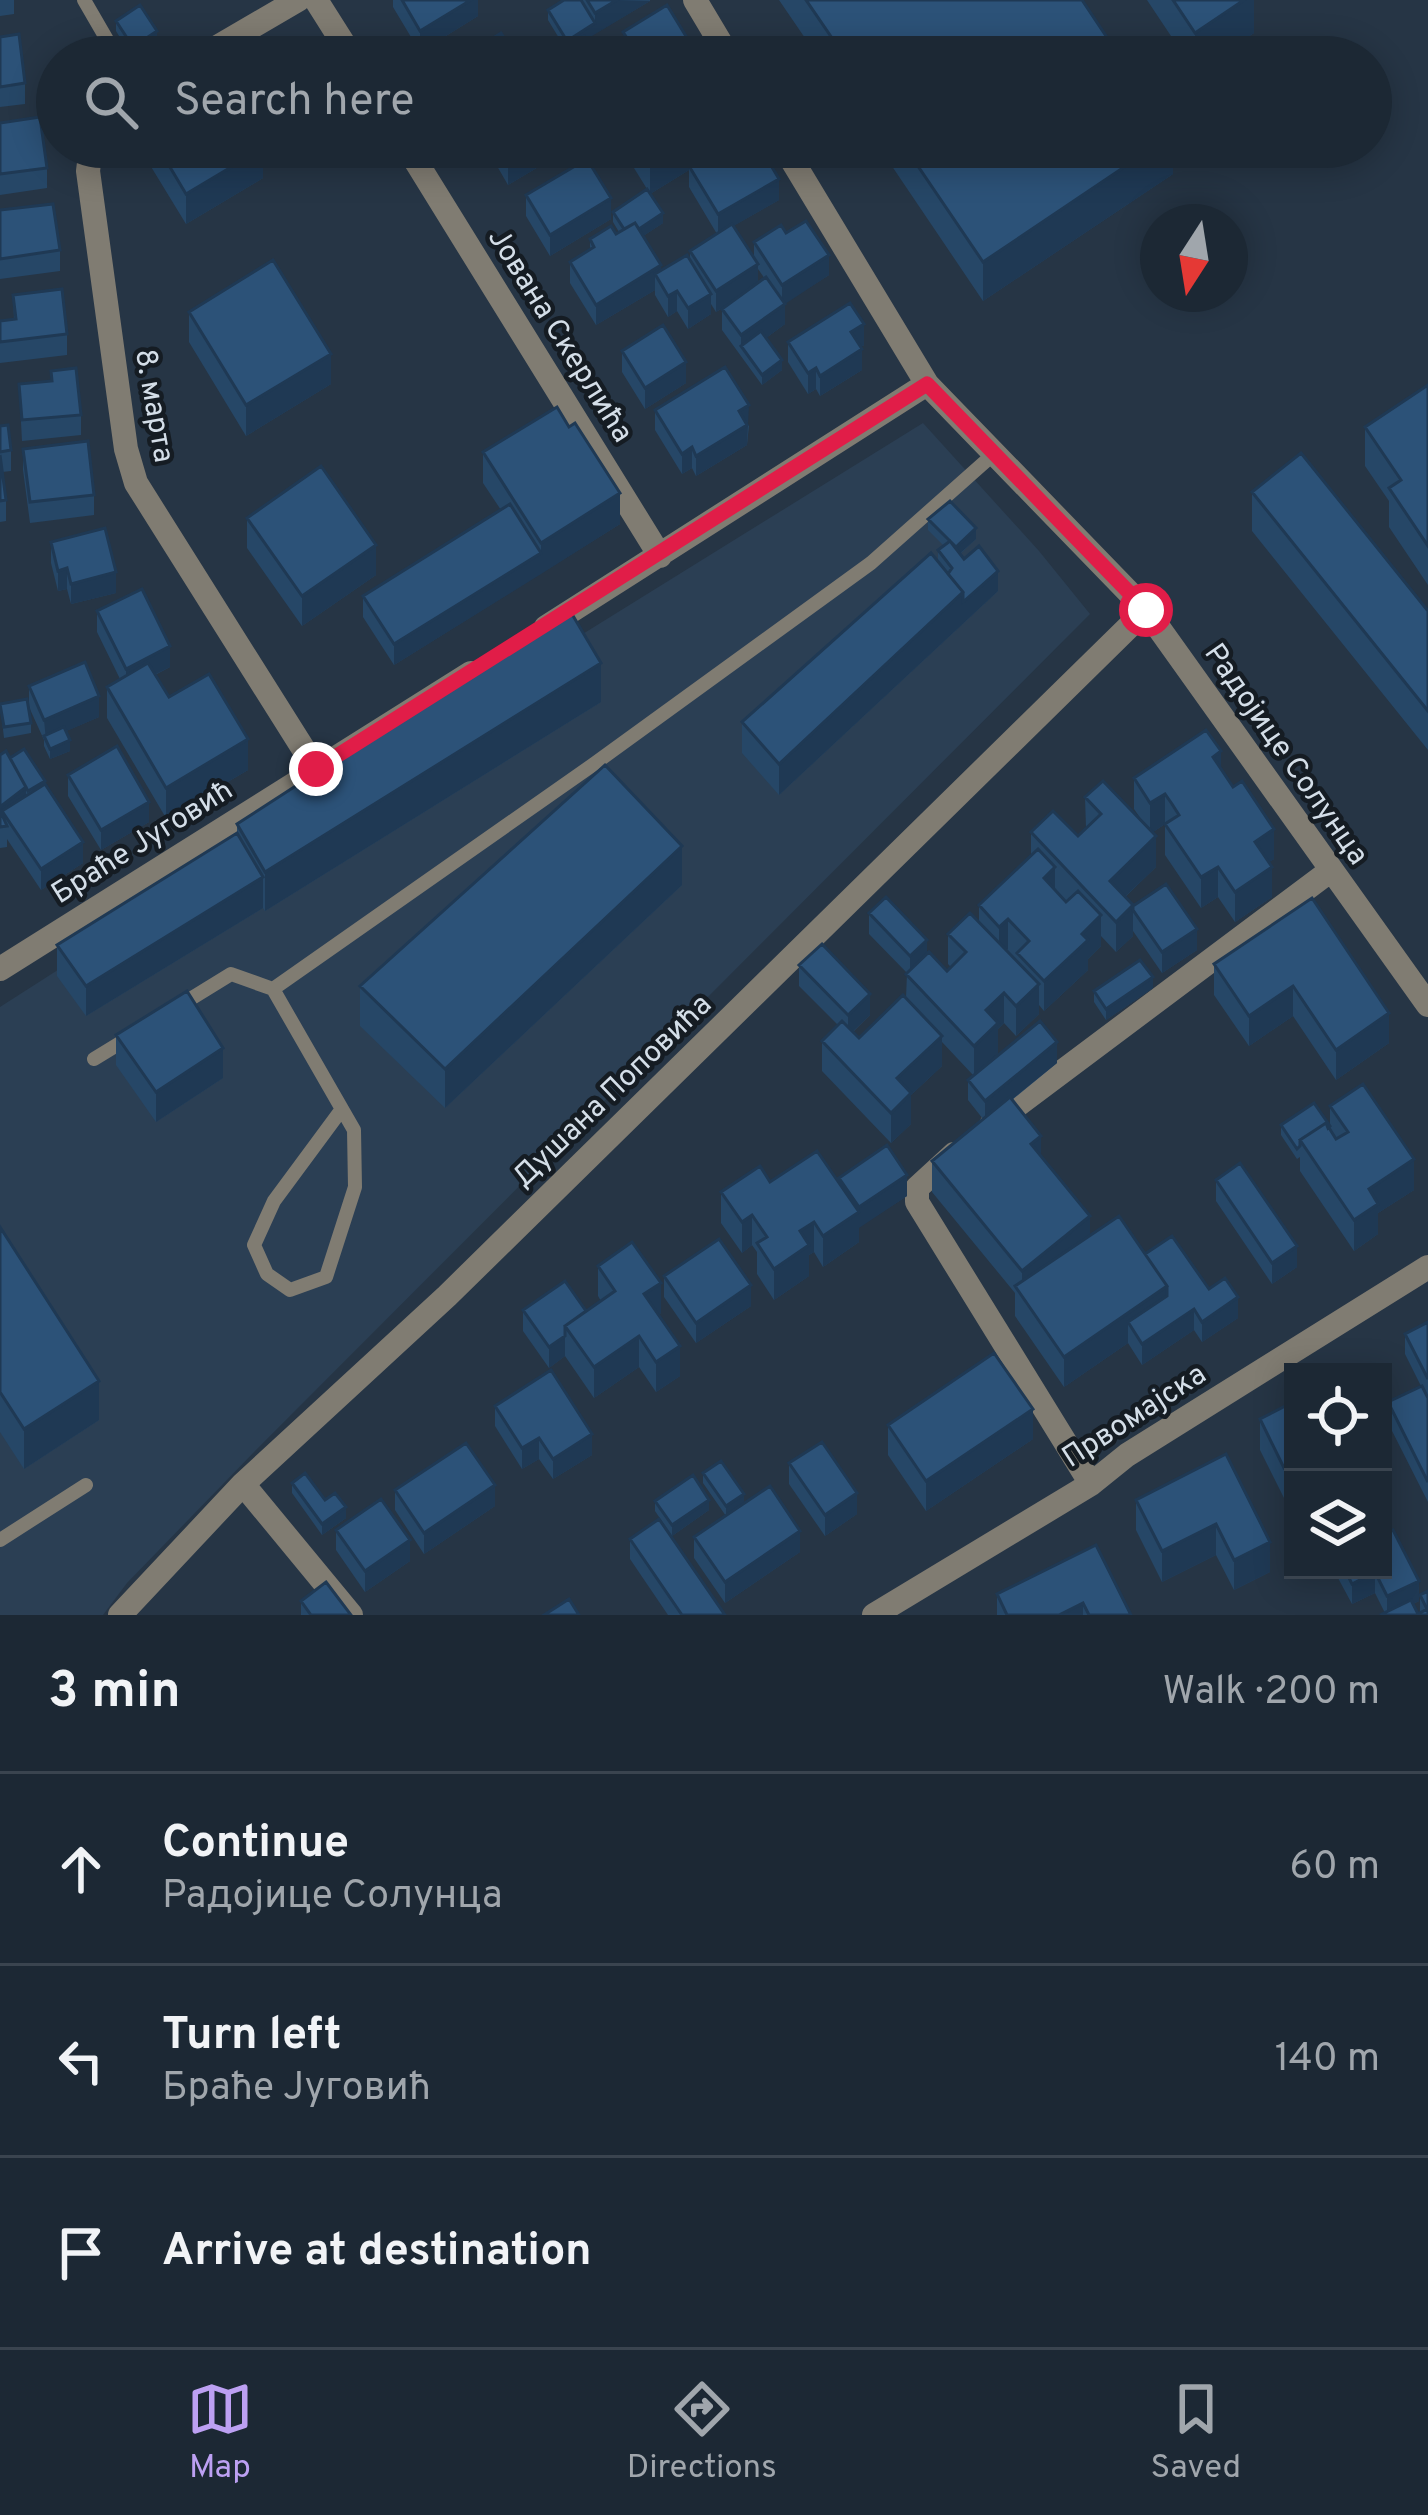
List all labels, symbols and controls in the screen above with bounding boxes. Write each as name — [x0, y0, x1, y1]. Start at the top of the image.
search box — [36, 36, 1392, 168]
icon: search — [78, 69, 144, 135]
text: Search here — [174, 74, 414, 131]
north arrow — [1140, 204, 1248, 312]
street label: Јована Скерлића — [478, 222, 640, 450]
street label: 8. марта — [125, 346, 181, 466]
route start — [1119, 583, 1173, 637]
street label: Радојице Солунца — [1195, 637, 1375, 873]
route end — [289, 742, 343, 796]
street label: Браће Југовић — [45, 772, 241, 914]
street label: Душана Поповића — [506, 987, 720, 1197]
street label: Првомајска — [1056, 1357, 1214, 1477]
map controls — [1284, 1363, 1392, 1579]
button: locate — [1284, 1363, 1392, 1471]
button: layers — [1284, 1471, 1392, 1579]
text: 3 min — [48, 1661, 181, 1726]
text: Walk · 200 m — [1163, 1669, 1380, 1718]
text: Continue — [162, 1816, 349, 1873]
icon: ahead — [48, 1836, 114, 1902]
text: 60 m — [1289, 1844, 1380, 1893]
text: Радојице Солунца — [162, 1873, 502, 1922]
text: Turn left — [162, 2008, 341, 2065]
icon: left — [48, 2028, 114, 2094]
text: 140 m — [1275, 2036, 1380, 2085]
text: Браће Југовић — [162, 2065, 431, 2114]
icon: arrive — [48, 2220, 114, 2286]
text: Arrive at destination — [162, 2224, 592, 2281]
tab: Map — [187, 2376, 253, 2490]
tab: Directions — [627, 2376, 777, 2490]
tab: Saved — [1150, 2376, 1241, 2490]

